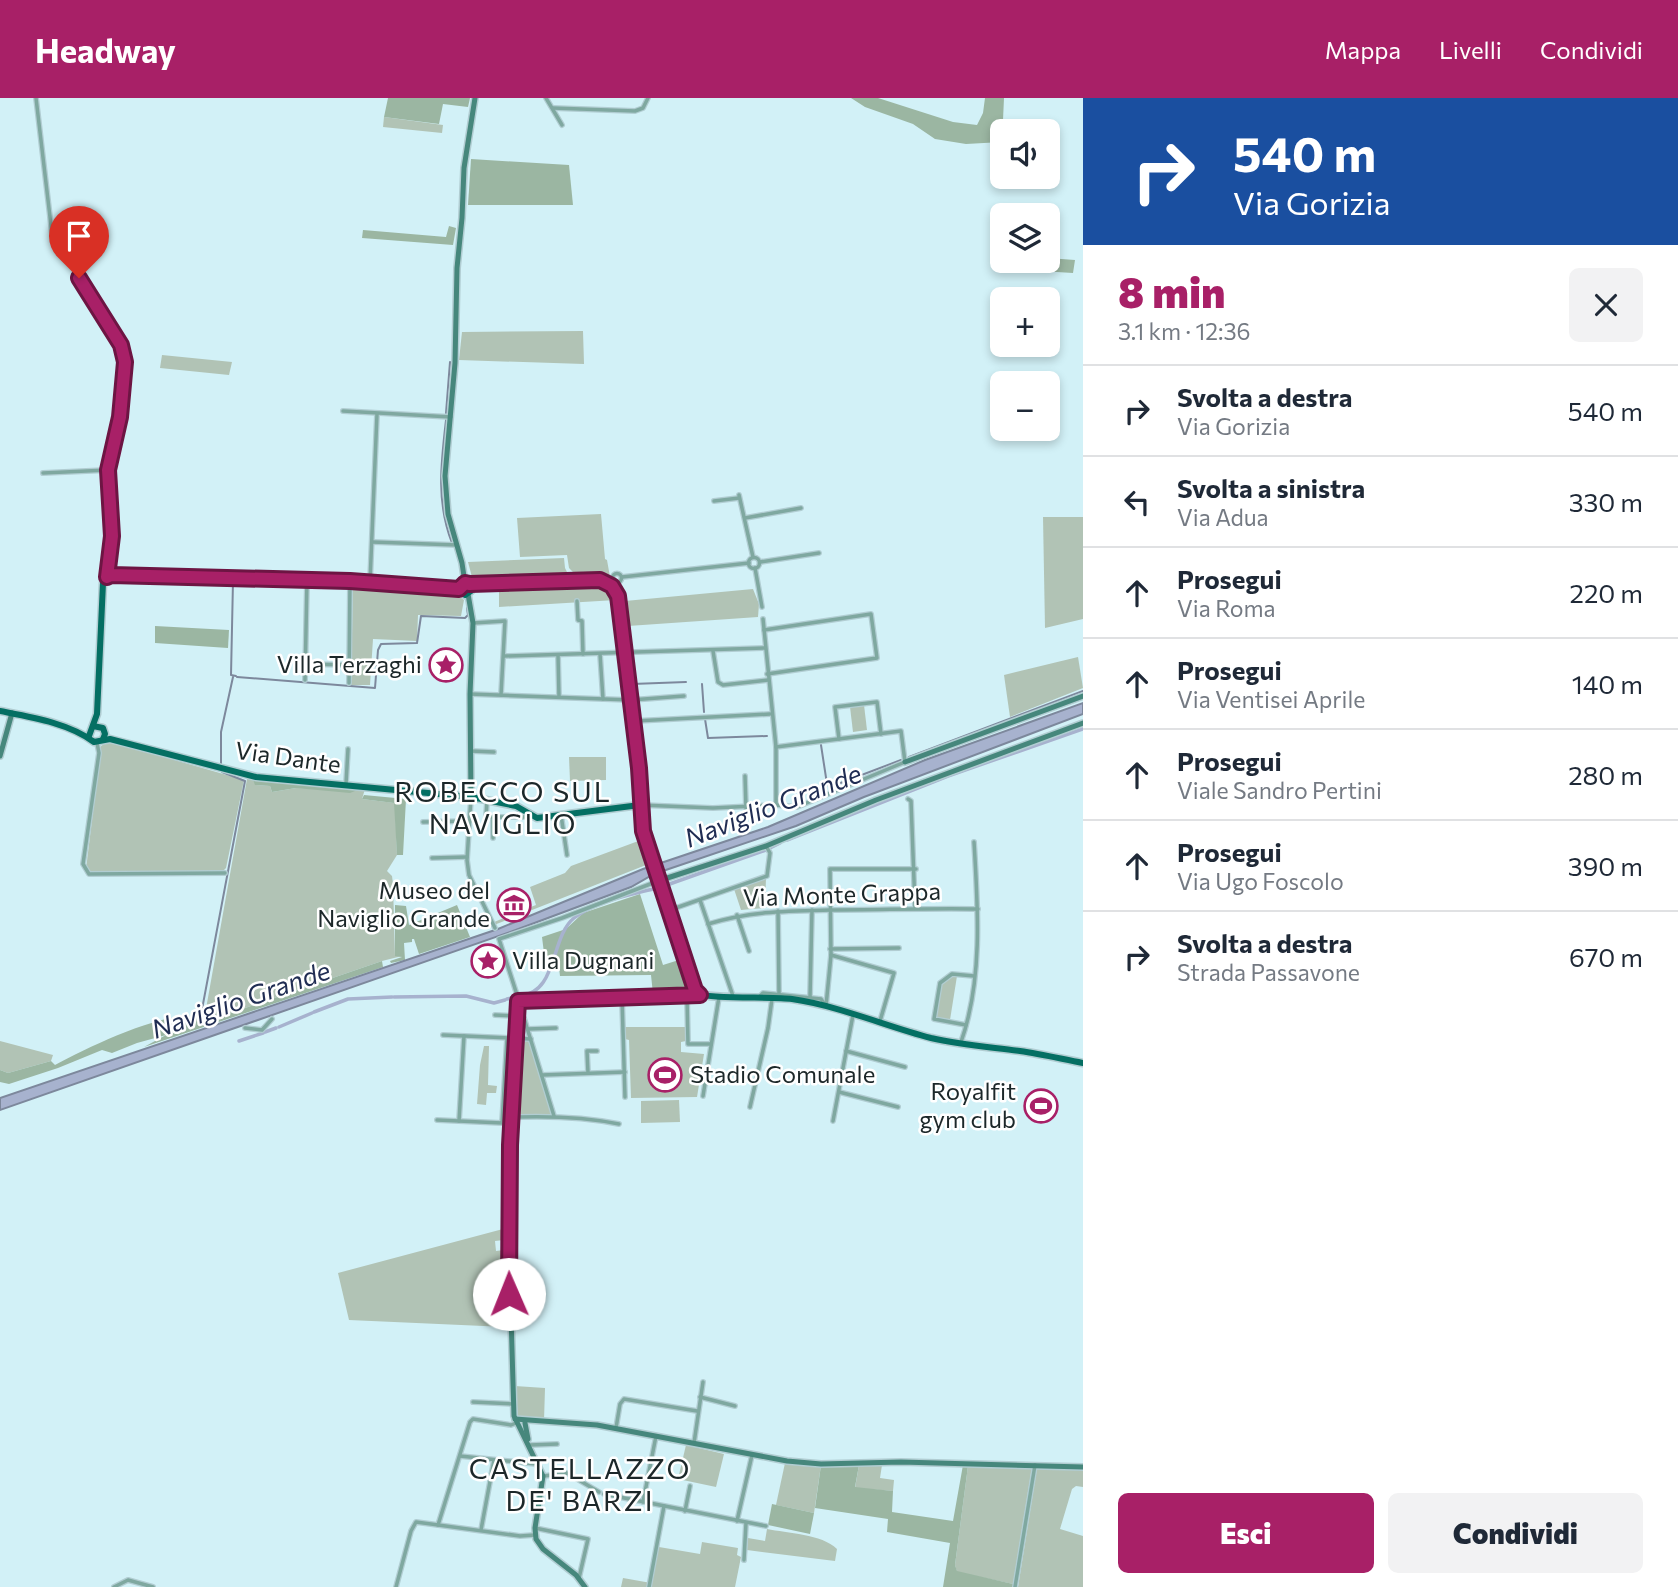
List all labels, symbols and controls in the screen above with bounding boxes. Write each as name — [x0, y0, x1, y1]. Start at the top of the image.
text: Headway — [35, 29, 176, 70]
text: Mappa — [1325, 35, 1401, 64]
text: Livelli — [1439, 35, 1502, 64]
text: Condividi — [1540, 35, 1643, 64]
map controls — [990, 119, 1060, 441]
button: sound — [990, 119, 1060, 189]
text: 540 m — [1233, 122, 1376, 182]
icon: right — [1118, 126, 1209, 217]
text: Via Gorizia — [1233, 182, 1391, 222]
button: layers — [990, 203, 1060, 273]
pin — [49, 206, 109, 278]
icon: arrive — [60, 217, 98, 255]
text: 8 min — [1118, 265, 1226, 317]
button: close — [1569, 268, 1643, 342]
button: + — [990, 287, 1060, 357]
text: 3.1 km · 12:36 — [1118, 317, 1250, 345]
button: − — [990, 371, 1060, 441]
text: Svolta a destra — [1177, 381, 1352, 412]
icon: right — [1118, 392, 1156, 430]
text: 540 m — [1568, 395, 1643, 426]
text: Via Gorizia — [1177, 412, 1290, 440]
text: Svolta a sinistra — [1177, 472, 1365, 503]
icon: left — [1118, 483, 1156, 521]
text: 330 m — [1569, 486, 1643, 517]
text: Via Adua — [1177, 503, 1269, 531]
text: Prosegui — [1177, 563, 1282, 594]
icon: ahead — [1118, 574, 1156, 612]
text: 220 m — [1570, 577, 1643, 608]
text: Via Roma — [1177, 594, 1276, 622]
place icon: Villa Terzaghi — [427, 646, 465, 684]
place label: Villa Terzaghi — [277, 649, 422, 678]
text: Prosegui — [1177, 654, 1282, 685]
icon: ahead — [1118, 665, 1156, 703]
text: 140 m — [1572, 668, 1643, 699]
text: Via Ventisei Aprile — [1177, 685, 1365, 713]
street label: Via Dante — [234, 735, 343, 778]
text: Prosegui — [1177, 745, 1282, 776]
icon: ahead — [1118, 756, 1156, 794]
water label: Naviglio Grande — [680, 757, 866, 853]
text: 280 m — [1568, 759, 1643, 790]
district label: ROBECCO SUL NAVIGLIO — [394, 774, 612, 840]
text: Viale Sandro Pertini — [1177, 776, 1382, 804]
text: Prosegui — [1177, 836, 1282, 867]
icon: ahead — [1118, 847, 1156, 885]
text: 390 m — [1568, 850, 1643, 881]
text: Via Ugo Foscolo — [1177, 867, 1344, 895]
place label: Museo del Naviglio Grande — [317, 875, 490, 932]
street label: Via Monte Grappa — [742, 876, 941, 911]
museum icon: Museo del Naviglio Grande — [495, 886, 533, 924]
text: Svolta a destra — [1177, 927, 1352, 958]
icon: right — [1118, 938, 1156, 976]
text: 670 m — [1569, 941, 1643, 972]
place icon: Villa Dugnani — [469, 942, 507, 980]
place label: Villa Dugnani — [512, 945, 654, 974]
water label: Naviglio Grande — [147, 953, 334, 1044]
text: Strada Passavone — [1177, 958, 1360, 986]
sports icon: Stadio Comunale — [646, 1056, 684, 1094]
place label: Stadio Comunale — [690, 1059, 875, 1088]
place label: Royalfit gym club — [919, 1076, 1016, 1133]
sports icon: Royalfit gym club — [1022, 1087, 1060, 1125]
position arrow — [472, 1257, 546, 1331]
district label: CASTELLAZZO DE' BARZI — [469, 1451, 691, 1517]
button: Esci — [1118, 1493, 1374, 1573]
button: Condividi — [1388, 1493, 1643, 1573]

